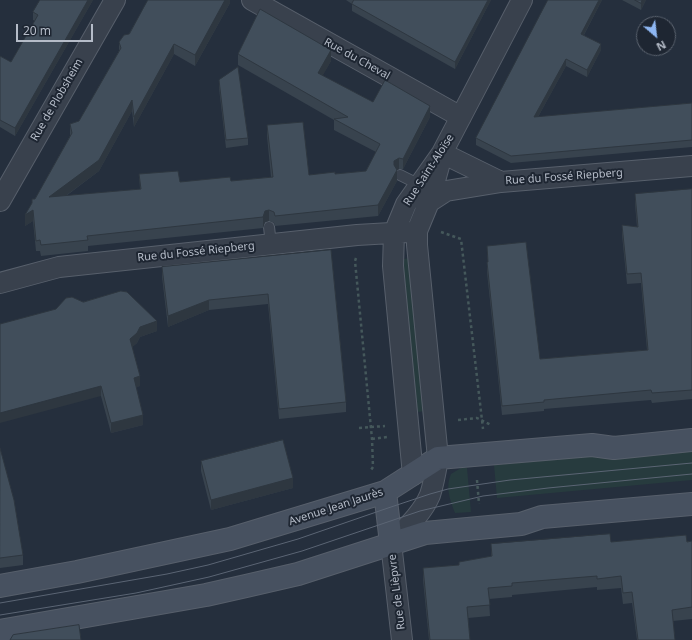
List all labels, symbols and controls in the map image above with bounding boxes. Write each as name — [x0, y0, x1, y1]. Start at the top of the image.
scale bar — [18, 16, 95, 42]
north arrow — [636, 16, 676, 56]
text: 20 m — [23, 22, 51, 39]
street label: Rue du Cheval — [322, 35, 392, 83]
text: N — [654, 37, 669, 55]
street label: Rue de Plobsheim — [28, 56, 86, 144]
street label: Rue Saint-Aloïse — [401, 132, 457, 208]
street label: Rue du Fossé Riepberg — [505, 166, 623, 188]
street label: Rue du Fossé Riepberg — [137, 239, 255, 265]
street label: Avenue Jean Jaurès — [287, 486, 385, 528]
street label: Rue de Lièpvre — [386, 553, 408, 631]

